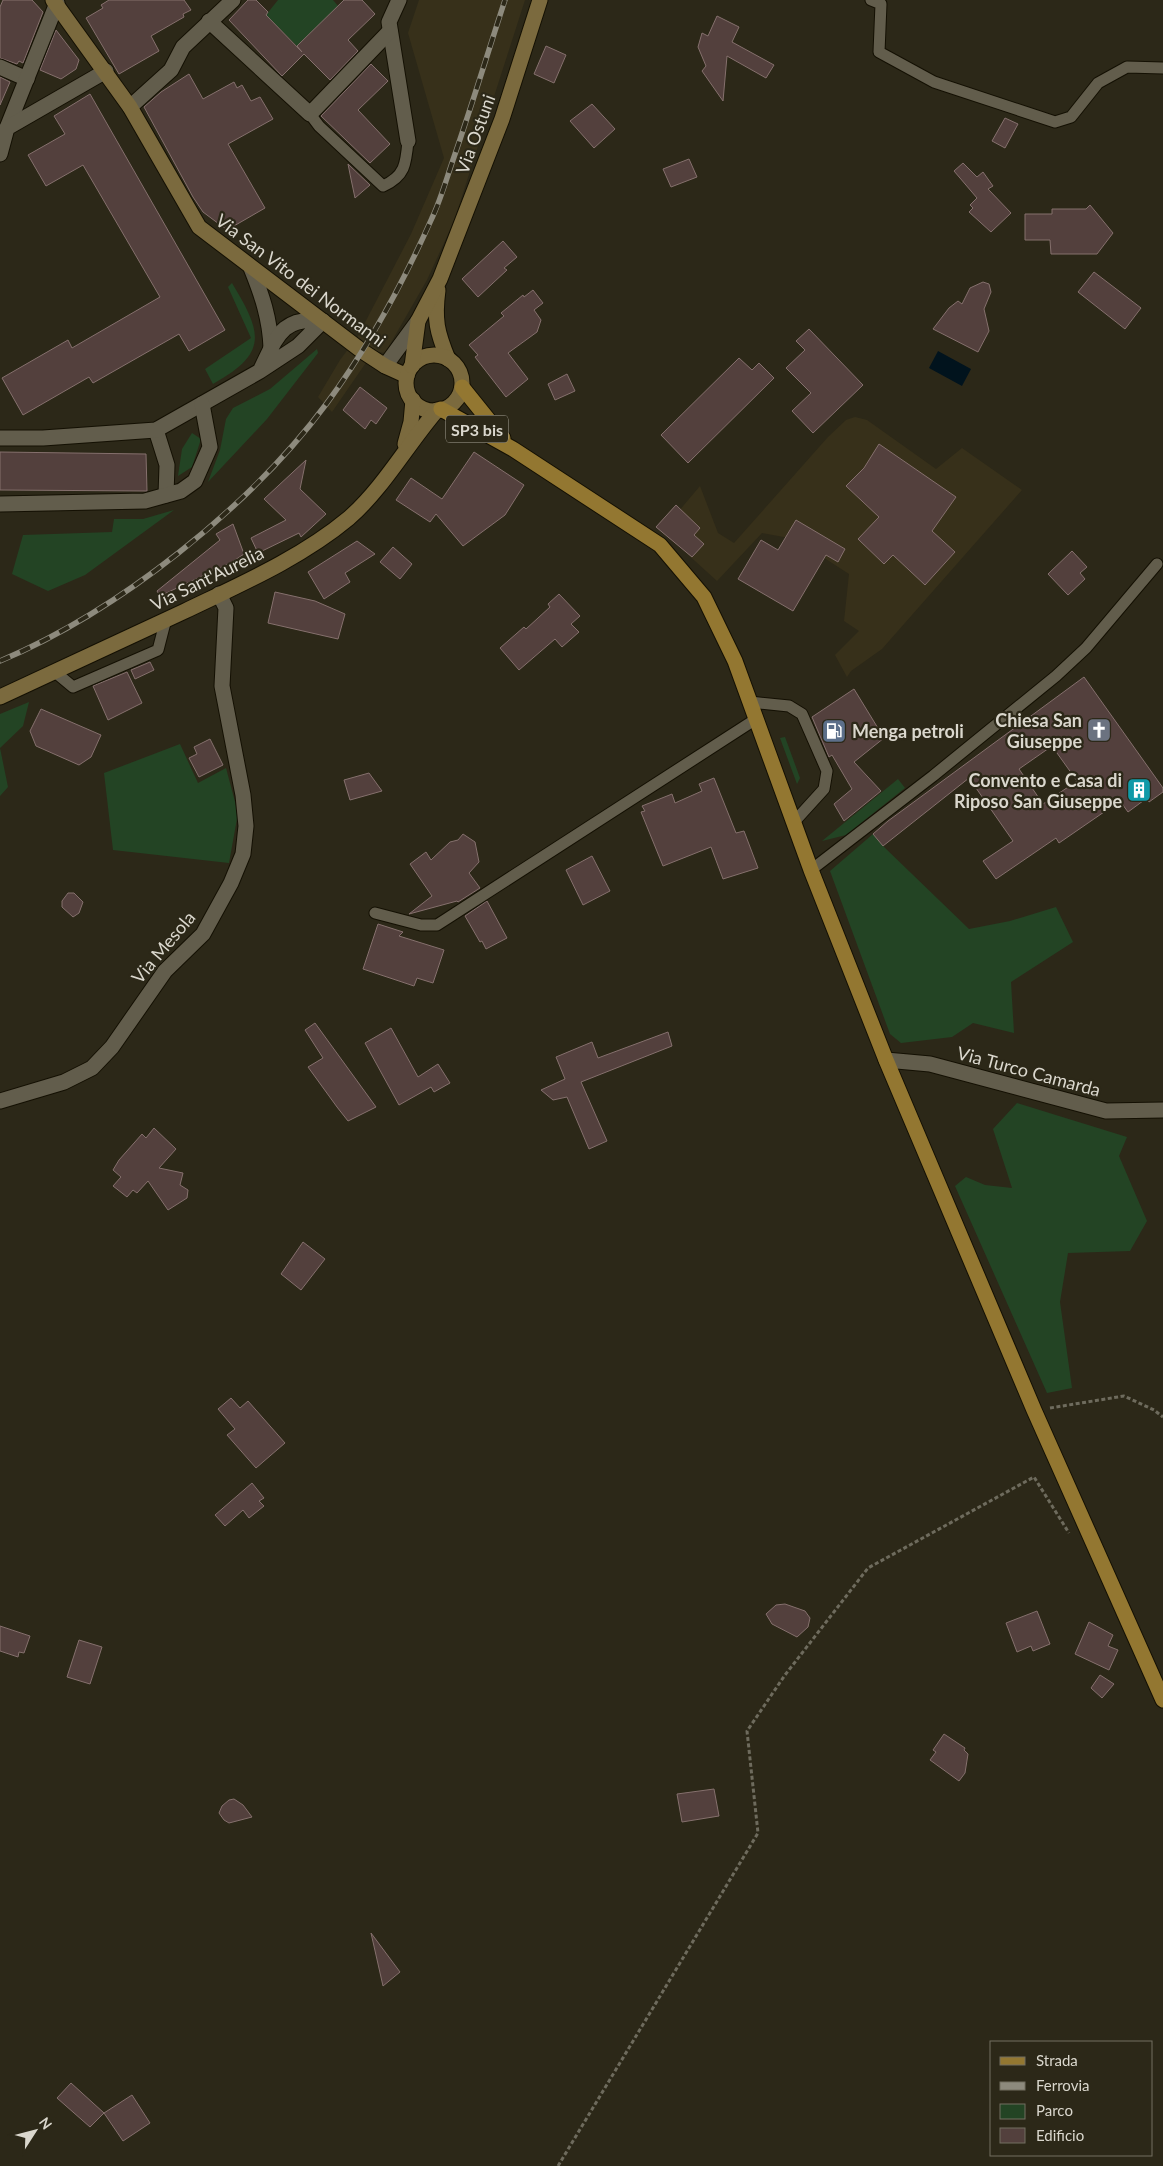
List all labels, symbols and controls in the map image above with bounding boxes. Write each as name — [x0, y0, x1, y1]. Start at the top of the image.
street label: Via Ostuni — [450, 91, 500, 177]
street label: Via San Vito dei Normanni — [212, 209, 390, 351]
road number: SP3 bis — [446, 416, 508, 442]
street label: Via Sant'Aurelia — [147, 541, 267, 615]
place label: Chiesa San Giuseppe — [995, 709, 1082, 752]
church icon: Chiesa San Giuseppe — [1086, 717, 1112, 743]
fuel station icon: Menga petroli — [821, 718, 847, 744]
place label: Menga petroli — [852, 720, 964, 742]
place label: Convento e Casa di Riposo San Giuseppe — [954, 769, 1122, 812]
building icon: Convento e Casa di Riposo San Giuseppe — [1126, 777, 1152, 803]
street label: Via Mesola — [127, 907, 199, 987]
street label: Via Turco Camarda — [955, 1041, 1103, 1101]
legend — [990, 2041, 1153, 2156]
text: Strada — [1036, 2051, 1078, 2069]
text: Ferrovia — [1036, 2076, 1089, 2094]
text: Parco — [1036, 2101, 1073, 2119]
north arrow — [10, 2106, 60, 2156]
text: N — [36, 2114, 56, 2132]
text: Edificio — [1036, 2126, 1084, 2144]

